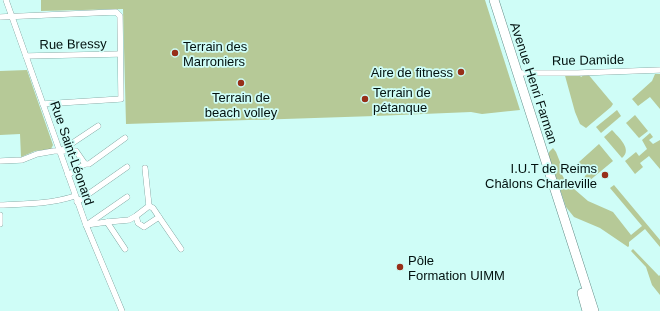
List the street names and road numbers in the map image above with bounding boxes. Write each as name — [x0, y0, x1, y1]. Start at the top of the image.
street label: Avenue Henri Farman — [507, 20, 561, 146]
street label: Rue Bressy — [39, 36, 107, 52]
street label: Rue Damide — [552, 52, 624, 68]
street label: Rue Saint-Léonard — [47, 99, 97, 207]

